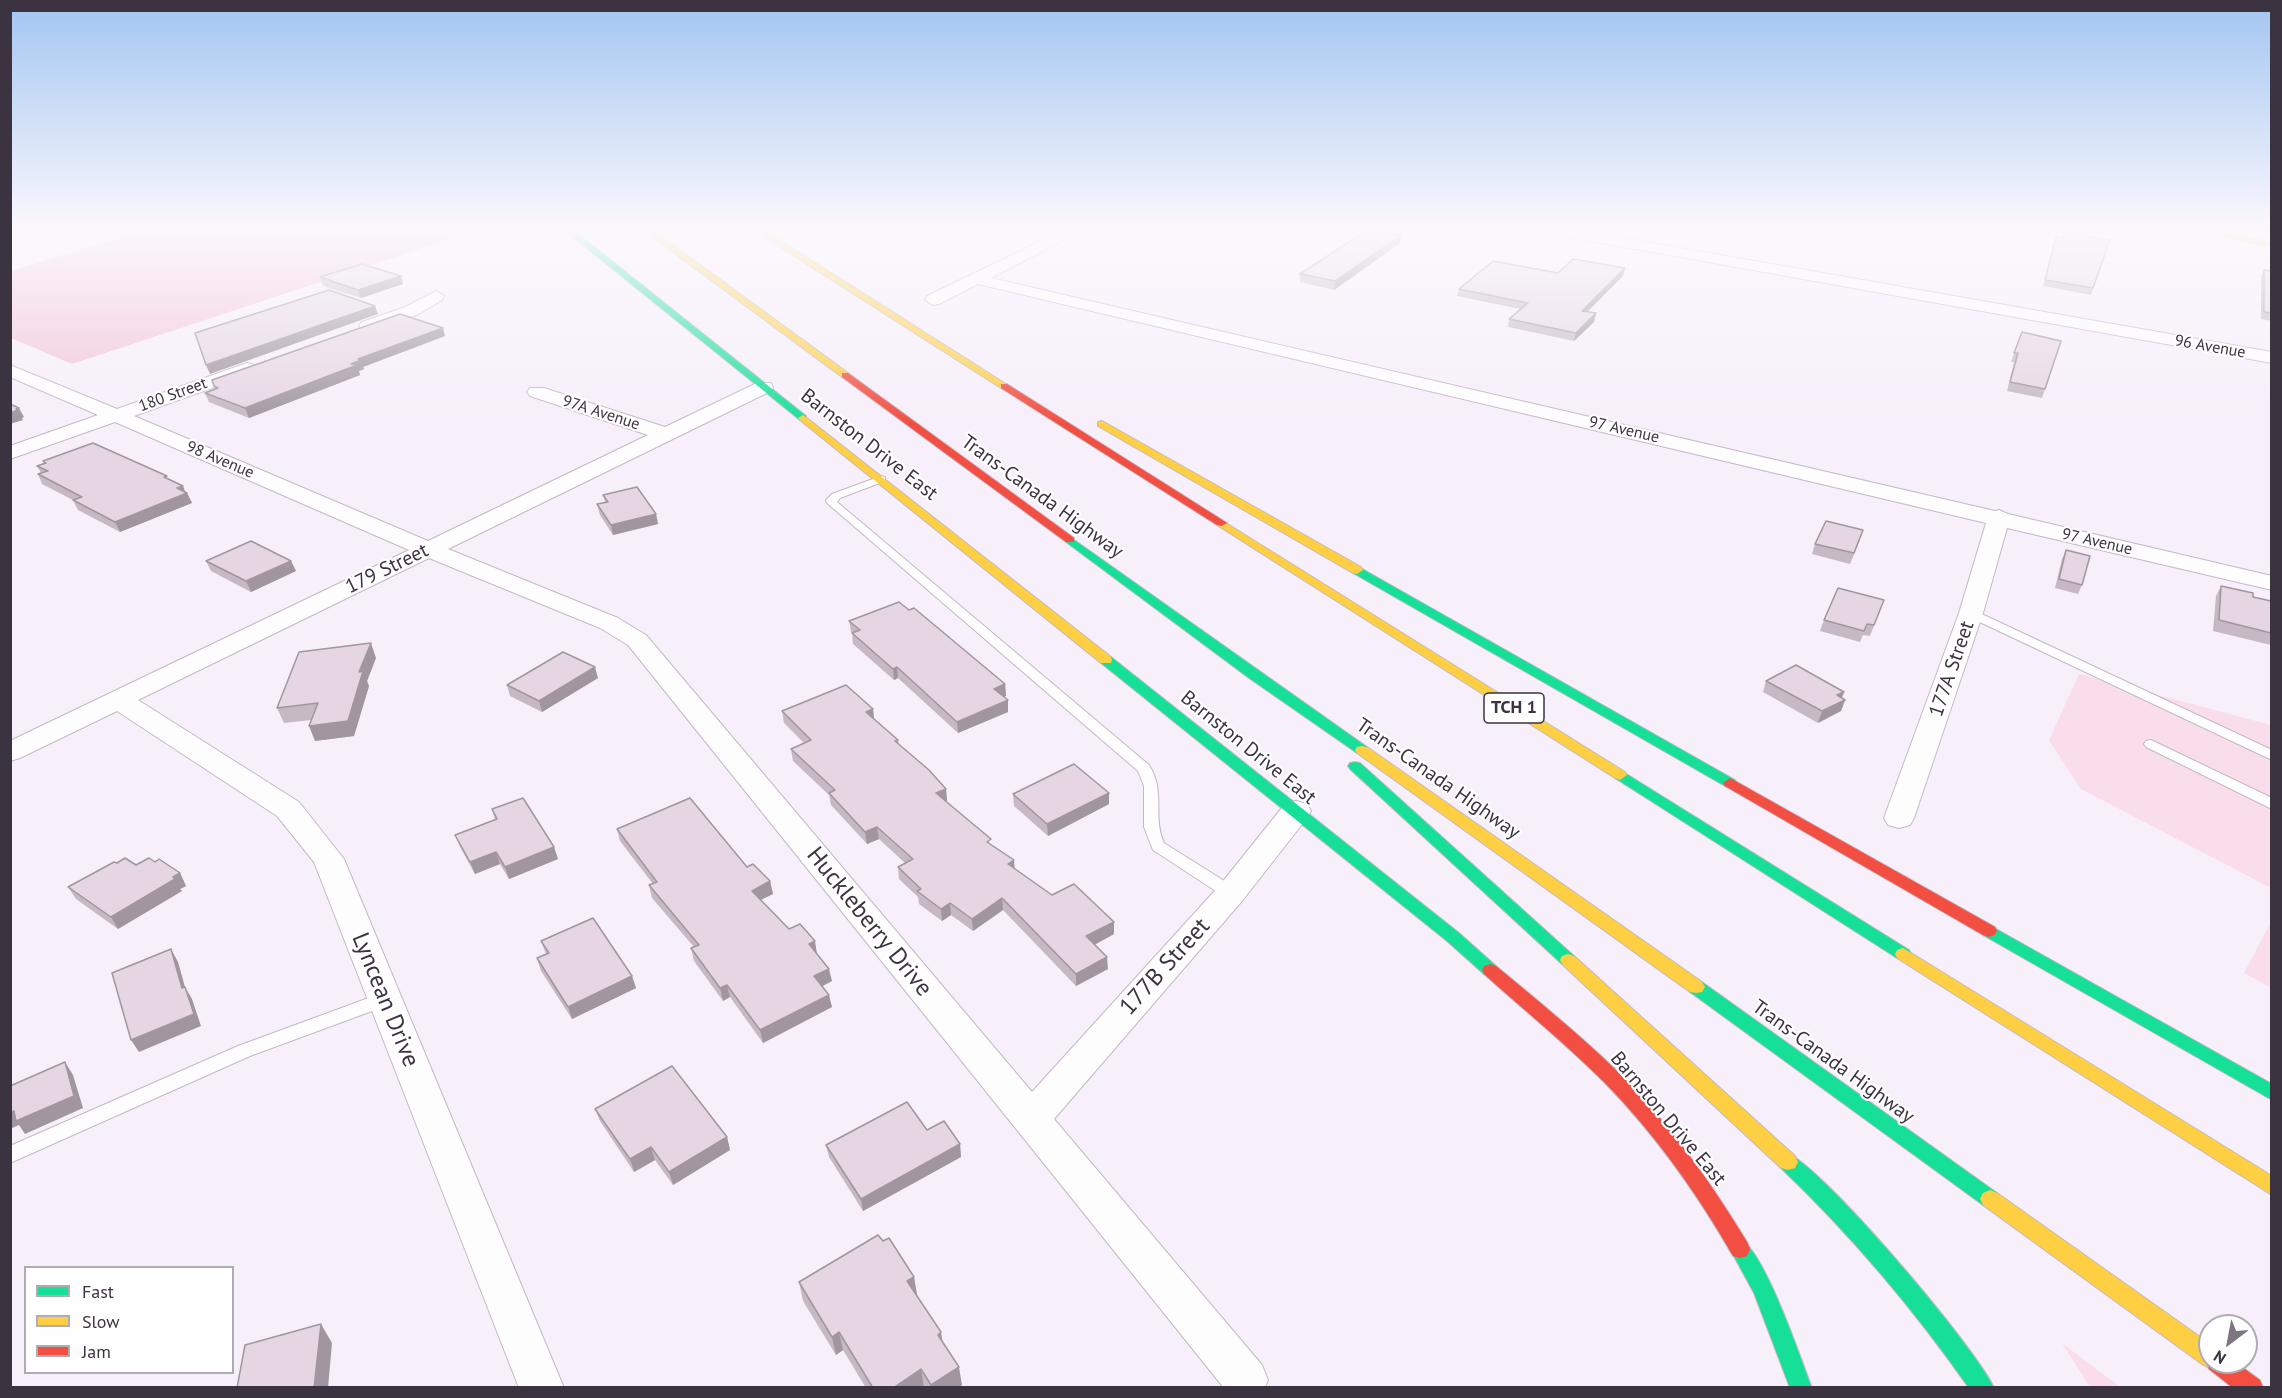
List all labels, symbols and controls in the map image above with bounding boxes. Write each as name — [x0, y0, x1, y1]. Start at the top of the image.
street label: 96 Avenue — [2173, 331, 2247, 363]
street label: 180 Street — [136, 374, 210, 416]
street label: Barnston Drive East — [796, 384, 942, 506]
street label: 97A Avenue — [560, 391, 642, 435]
street label: 97 Avenue — [1587, 413, 1661, 447]
street label: Trans-Canada Highway — [956, 430, 1128, 564]
street label: 98 Avenue — [183, 437, 257, 483]
street label: 97 Avenue — [2060, 525, 2134, 559]
street label: 179 Street — [342, 539, 432, 599]
street label: 177A Street — [1924, 618, 1980, 720]
street label: Barnston Drive East — [1175, 686, 1321, 810]
road number: TCH 1 — [1484, 693, 1544, 723]
street label: Trans-Canada Highway — [1351, 713, 1525, 845]
street label: Huckleberry Drive — [800, 842, 938, 1002]
street label: 177B Street — [1114, 912, 1216, 1022]
street label: Lyncean Drive — [345, 929, 425, 1071]
street label: Trans-Canada Highway — [1747, 995, 1919, 1129]
street label: Barnston Drive East — [1605, 1047, 1731, 1191]
legend — [24, 1266, 234, 1374]
text: Fast — [82, 1280, 114, 1303]
text: Slow — [82, 1310, 120, 1333]
north arrow — [2198, 1314, 2258, 1374]
text: Jam — [82, 1340, 111, 1363]
text: N — [2210, 1346, 2229, 1369]

